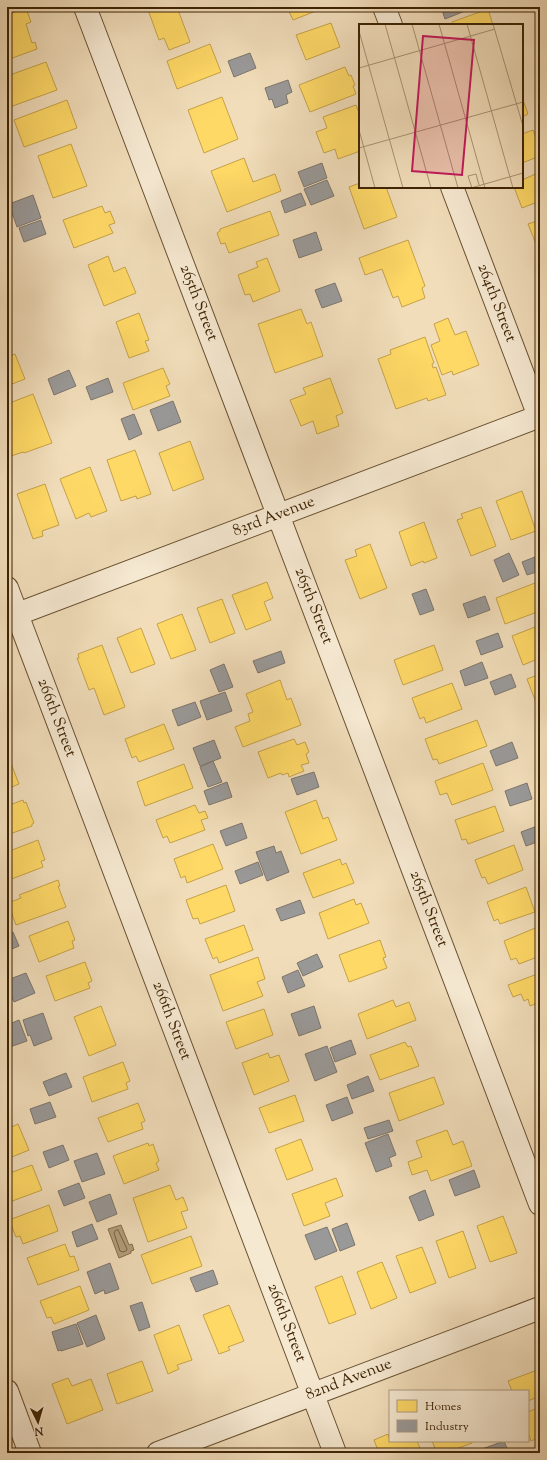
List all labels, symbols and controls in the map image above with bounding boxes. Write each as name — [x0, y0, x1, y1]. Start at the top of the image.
inset map — [359, 24, 523, 188]
street label: 264th Street — [470, 260, 522, 346]
street label: 265th Street — [173, 261, 223, 345]
street label: 83rd Avenue — [230, 491, 318, 543]
street label: 265th Street — [288, 564, 338, 648]
street label: 266th Street — [30, 675, 82, 761]
street label: 265th Street — [403, 867, 453, 951]
street label: 266th Street — [145, 978, 197, 1064]
street label: 266th Street — [260, 1280, 312, 1366]
street label: 82nd Avenue — [303, 1353, 395, 1407]
legend — [389, 1390, 529, 1442]
text: Homes — [425, 1398, 461, 1416]
north arrow — [18, 1402, 58, 1442]
text: Industry — [425, 1418, 469, 1436]
text: N — [33, 1423, 45, 1439]

